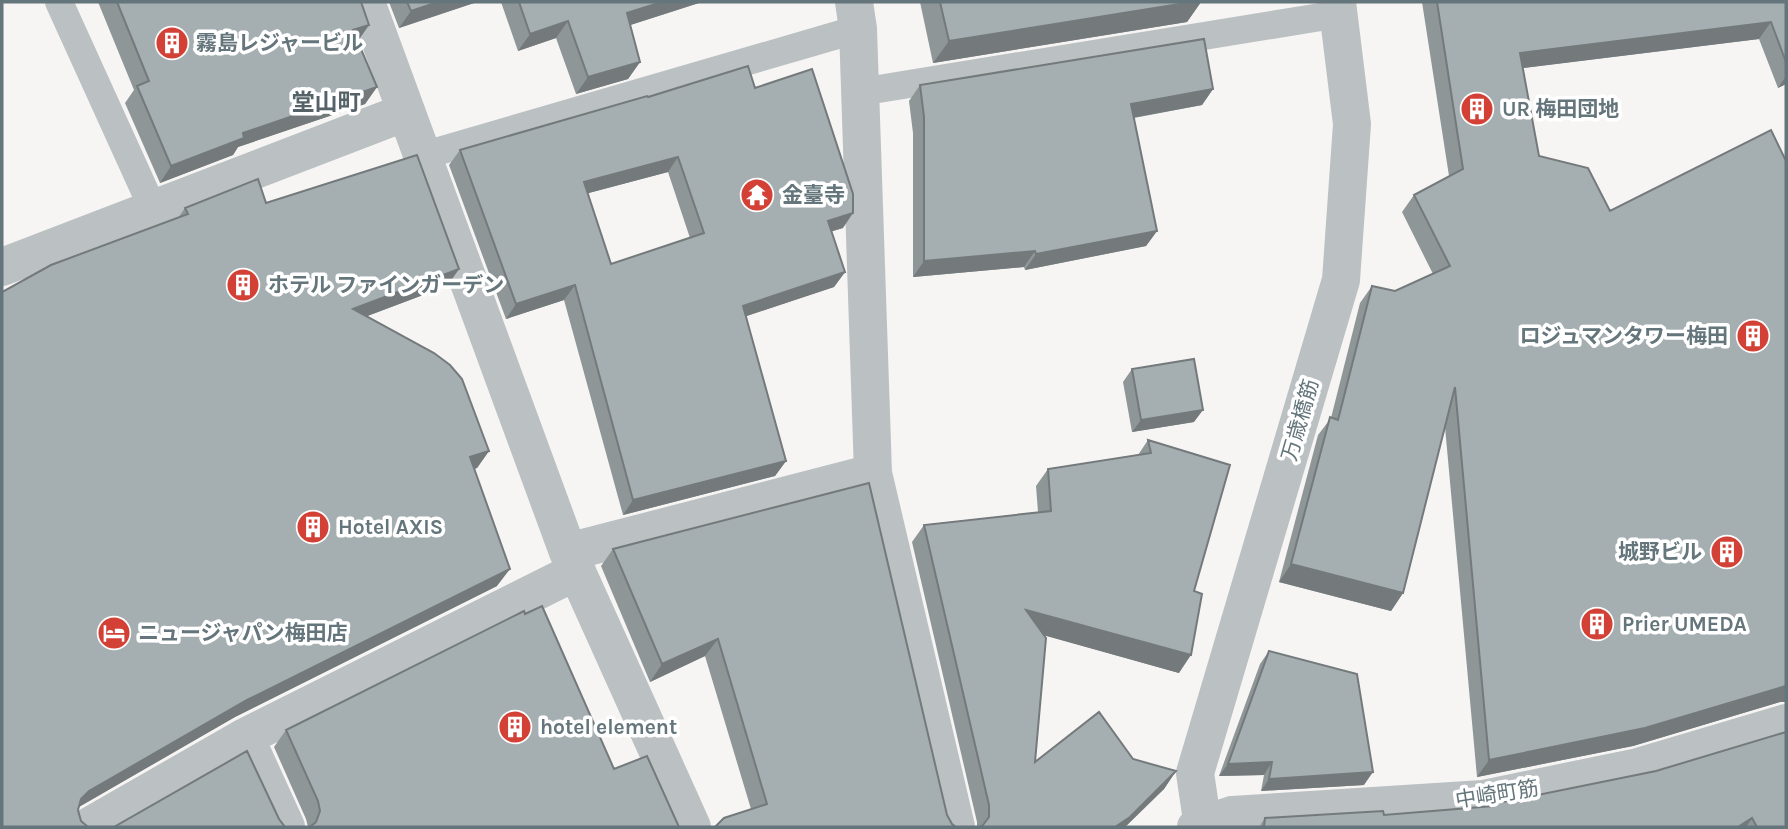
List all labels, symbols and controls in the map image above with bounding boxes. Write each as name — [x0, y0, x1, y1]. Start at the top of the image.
building icon: 霧島レジャービル — [153, 24, 191, 62]
place label: 霧島レジャービル — [196, 31, 363, 55]
district label: 堂山町 — [292, 89, 361, 116]
building icon: UR 梅田団地 — [1458, 90, 1496, 128]
place label: UR 梅田団地 — [1502, 97, 1619, 121]
temple icon: 金臺寺 — [738, 176, 776, 214]
place label: 金臺寺 — [782, 183, 845, 207]
building icon: ホテル ファインガーデン — [224, 266, 262, 304]
place label: ホテル ファインガーデン — [268, 273, 504, 297]
building icon: ロジュマンタワー梅田 — [1734, 317, 1772, 355]
place label: ロジュマンタワー梅田 — [1519, 324, 1728, 348]
street label: 万歳橋筋 — [1277, 376, 1323, 464]
building icon: Hotel AXIS — [294, 508, 332, 546]
place label: Hotel AXIS — [338, 515, 443, 539]
building icon: 城野ビル — [1708, 533, 1746, 571]
place label: 城野ビル — [1618, 540, 1702, 564]
building icon: Prier UMEDA — [1578, 605, 1616, 643]
place label: Prier UMEDA — [1622, 612, 1747, 636]
hotel icon: ニュージャパン梅田店 — [95, 614, 133, 652]
place label: ニュージャパン梅田店 — [138, 621, 348, 645]
building icon: hotel element — [496, 708, 534, 746]
place label: hotel element — [540, 715, 677, 739]
street label: 中崎町筋 — [1454, 776, 1540, 812]

